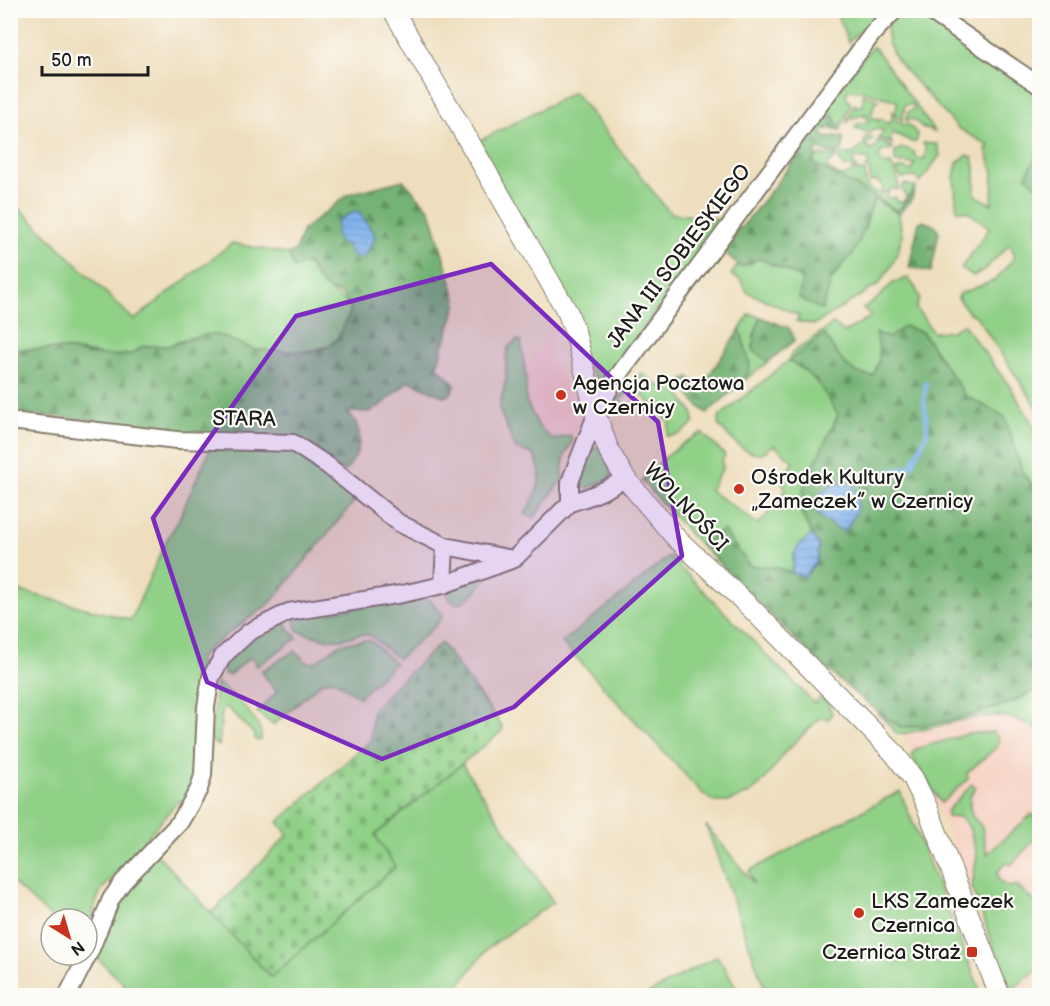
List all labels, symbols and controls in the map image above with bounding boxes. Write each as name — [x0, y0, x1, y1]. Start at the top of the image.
scale bar — [42, 39, 148, 77]
text: 50 m — [51, 50, 92, 71]
street label: JANA III SOBIESKIEGO — [602, 159, 756, 353]
place label: Agencja Pocztowa w Czernicy — [573, 371, 745, 420]
marker: Agencja Pocztowa w Czernicy — [554, 388, 568, 402]
street label: STARA — [212, 406, 276, 432]
street label: WOLNOŚCI — [639, 457, 733, 557]
place label: Ośrodek Kultury „Zameczek” w Czernicy — [751, 465, 973, 514]
marker: Ośrodek Kultury „Zameczek” w Czernicy — [732, 482, 746, 496]
place label: LKS Zameczek Czernica — [871, 889, 1014, 938]
marker: LKS Zameczek Czernica — [852, 906, 866, 920]
north arrow — [39, 907, 99, 967]
text: N — [67, 937, 88, 959]
place label: Czernica Straż — [822, 940, 961, 965]
marker: Czernica Straż — [965, 945, 979, 959]

